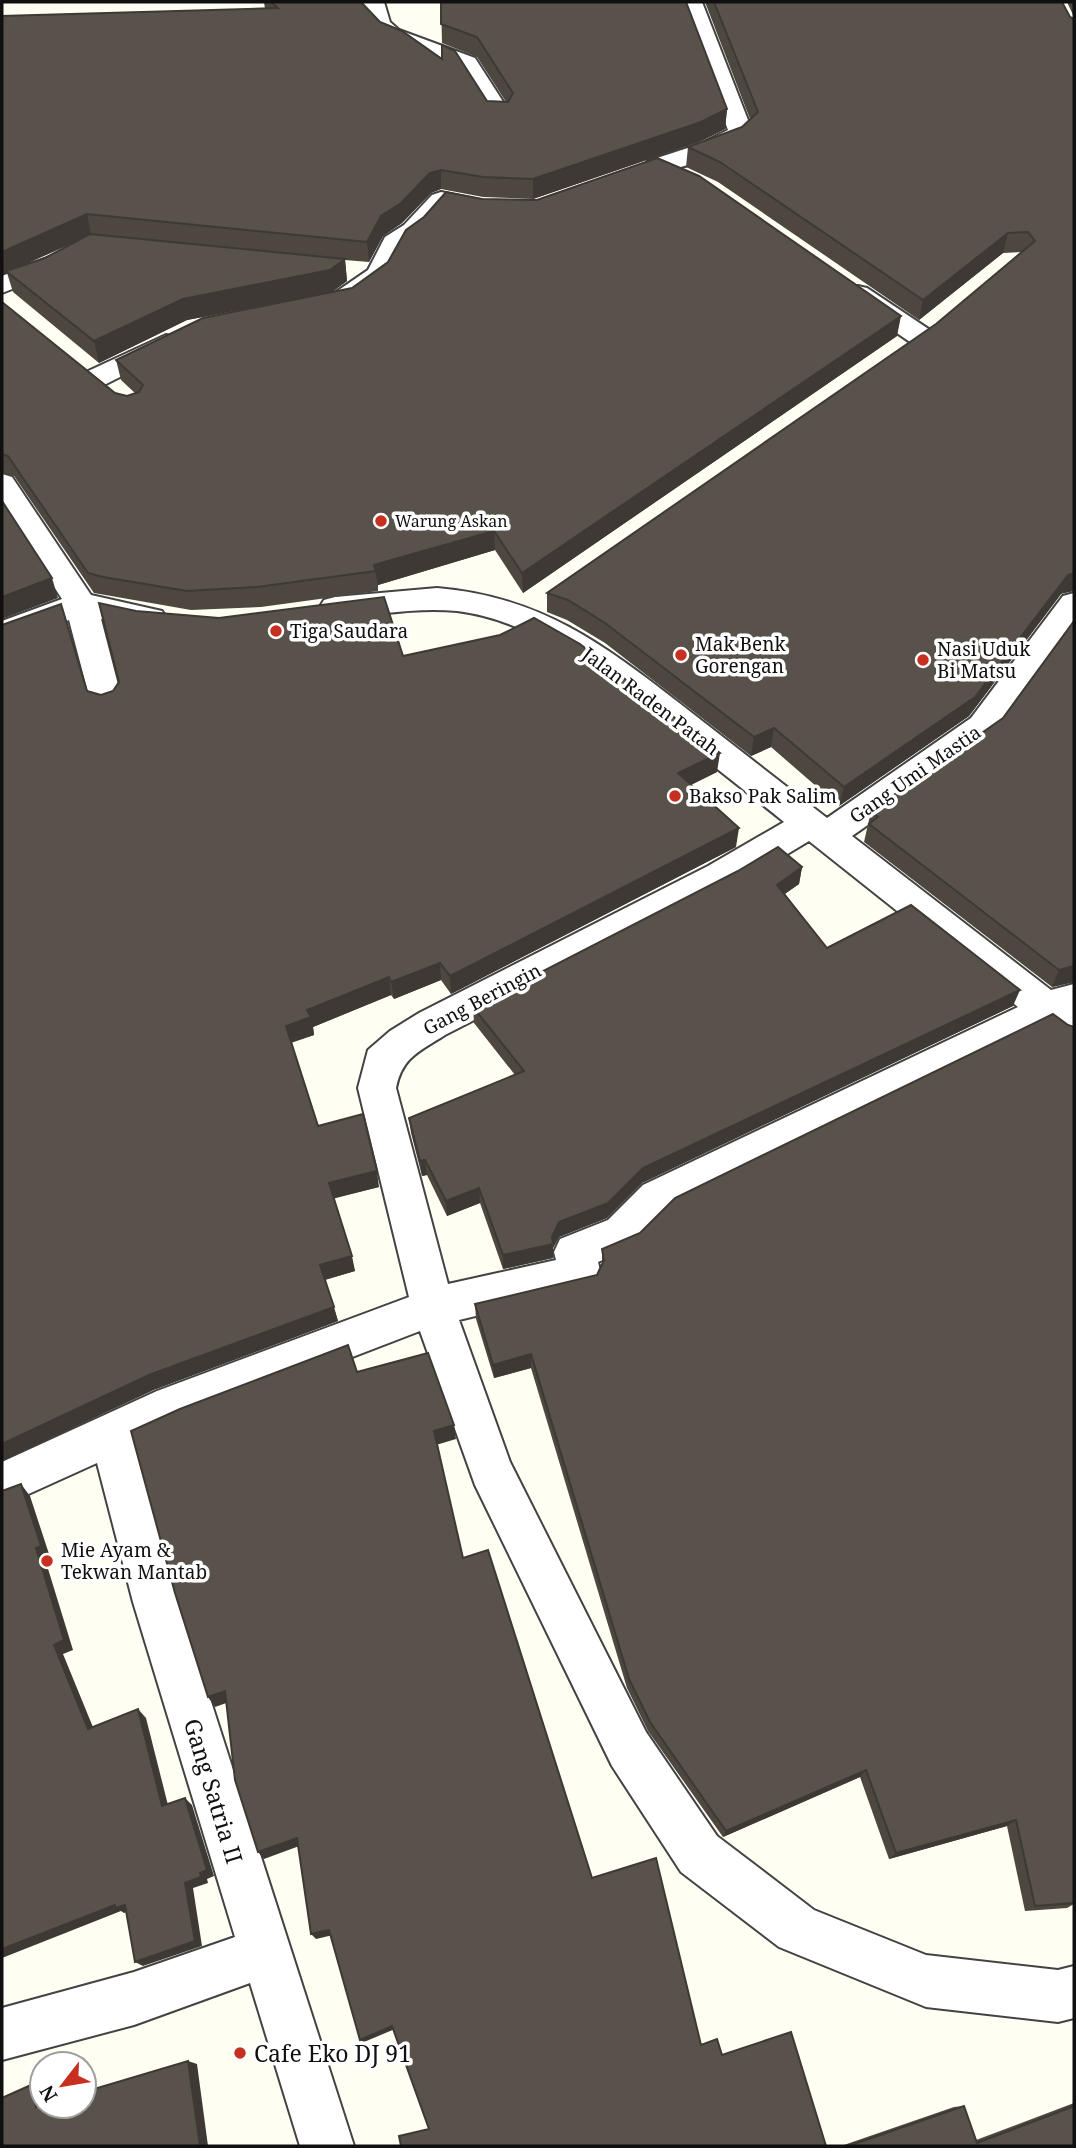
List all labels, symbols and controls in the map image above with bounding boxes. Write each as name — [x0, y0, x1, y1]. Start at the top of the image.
place label: Warung Askan — [395, 510, 508, 532]
marker: Warung Askan — [373, 513, 389, 529]
place label: Tiga Saudara — [290, 618, 408, 644]
marker: Tiga Saudara — [268, 623, 284, 639]
place label: Mak Benk Gorengan — [695, 631, 786, 679]
place label: Nasi Uduk Bi Matsu — [937, 636, 1031, 684]
street label: Jalan Raden Patah — [576, 640, 725, 761]
marker: Mak Benk Gorengan — [673, 647, 689, 663]
marker: Nasi Uduk Bi Matsu — [915, 652, 931, 668]
street label: Gang Umi Mastia — [844, 719, 986, 829]
place label: Bakso Pak Salim — [689, 783, 837, 809]
marker: Bakso Pak Salim — [667, 788, 683, 804]
street label: Gang Beringin — [418, 957, 546, 1041]
place label: Mie Ayam & Tekwan Mantab — [61, 1537, 207, 1585]
marker: Mie Ayam & Tekwan Mantab — [39, 1553, 55, 1569]
street label: Gang Satria II — [177, 1715, 251, 1867]
place label: Cafe Eko DJ 91 — [254, 2037, 411, 2069]
marker: Cafe Eko DJ 91 — [232, 2045, 248, 2061]
north arrow — [28, 2050, 98, 2120]
text: N — [33, 2081, 63, 2107]

